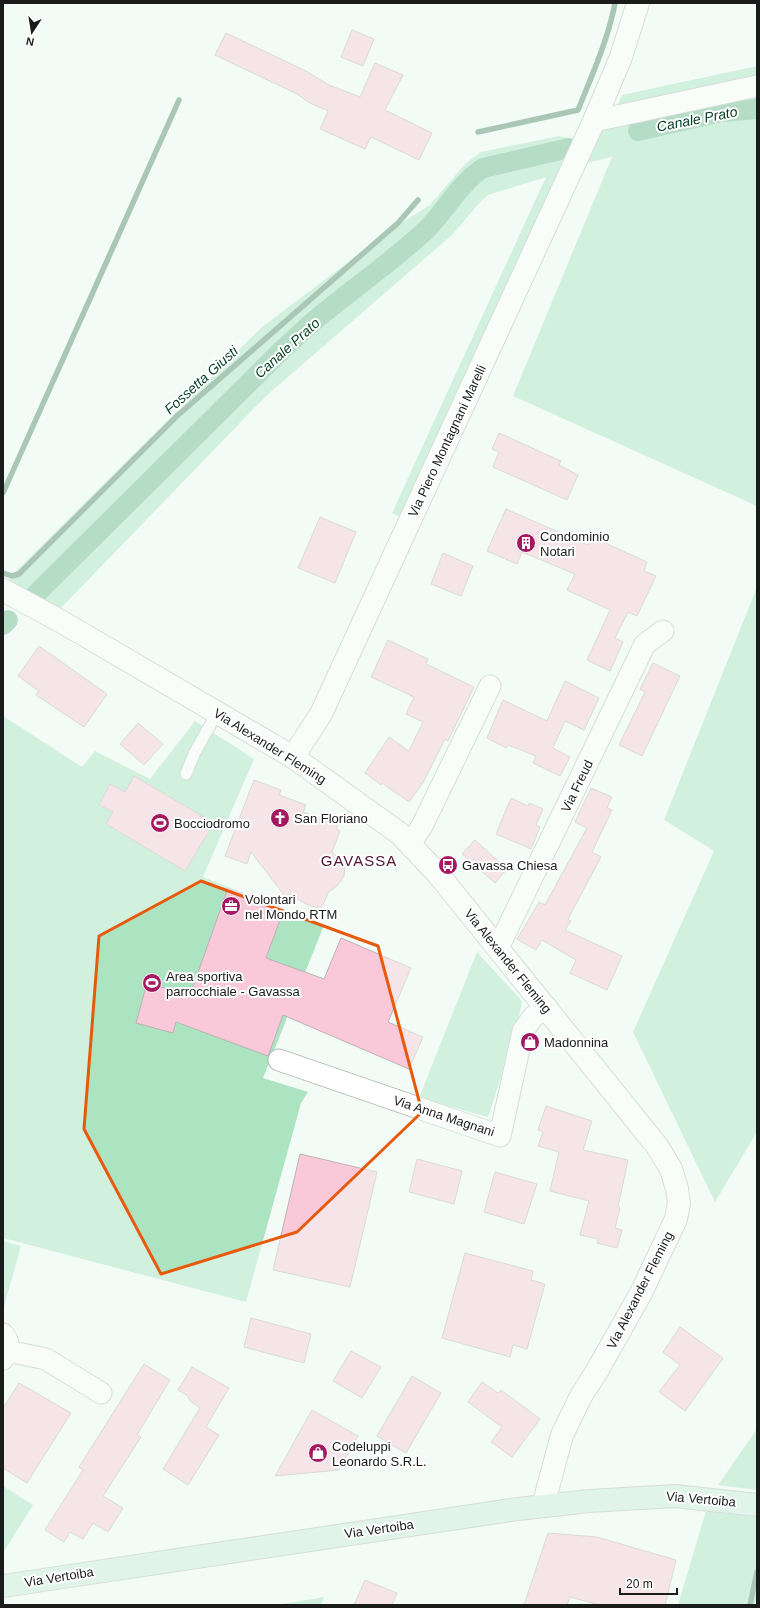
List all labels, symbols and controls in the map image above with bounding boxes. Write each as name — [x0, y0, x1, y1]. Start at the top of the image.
north arrow — [12, 12, 52, 52]
text: N — [25, 35, 35, 48]
water label: Canale Prato — [655, 103, 739, 135]
water label: Canale Prato — [251, 315, 323, 381]
water label: Fossetta Giusti — [161, 342, 242, 417]
street label: Via Piero Montagnani Marelli — [405, 363, 489, 519]
place label: Condominio Notari — [540, 529, 609, 559]
building icon: Condominio Notari — [515, 532, 537, 554]
street label: Via Alexander Fleming — [211, 705, 329, 787]
street label: Via Freud — [558, 757, 596, 815]
church icon: San Floriano — [269, 807, 291, 829]
place label: San Floriano — [294, 811, 368, 826]
sports icon: Bocciodromo — [149, 812, 171, 834]
place label: Bocciodromo — [174, 816, 250, 831]
district label: GAVASSA — [321, 852, 397, 869]
bus stop icon: Gavassa Chiesa — [437, 854, 459, 876]
place label: Gavassa Chiesa — [462, 858, 558, 873]
place label: Volontari nel Mondo RTM — [245, 892, 337, 922]
office icon: Volontari nel Mondo RTM — [220, 895, 242, 917]
street label: Via Alexander Fleming — [461, 906, 555, 1016]
place label: Area sportiva parrocchiale - Gavassa — [166, 969, 300, 999]
sports icon: Area sportiva parrocchiale - Gavassa — [141, 972, 163, 994]
shop icon: Madonnina — [519, 1031, 541, 1053]
place label: Madonnina — [544, 1035, 609, 1050]
street label: Via Anna Magnani — [392, 1093, 496, 1139]
street label: Via Alexander Fleming — [604, 1229, 676, 1351]
place label: Codeluppi Leonardo S.R.L. — [332, 1439, 427, 1469]
shop icon: Codeluppi Leonardo S.R.L. — [307, 1442, 329, 1464]
street label: Via Vertoiba — [666, 1488, 737, 1510]
street label: Via Vertoiba — [343, 1517, 415, 1541]
street label: Via Vertoiba — [23, 1564, 95, 1590]
scale bar — [620, 1570, 677, 1596]
text: 20 m — [626, 1577, 653, 1591]

